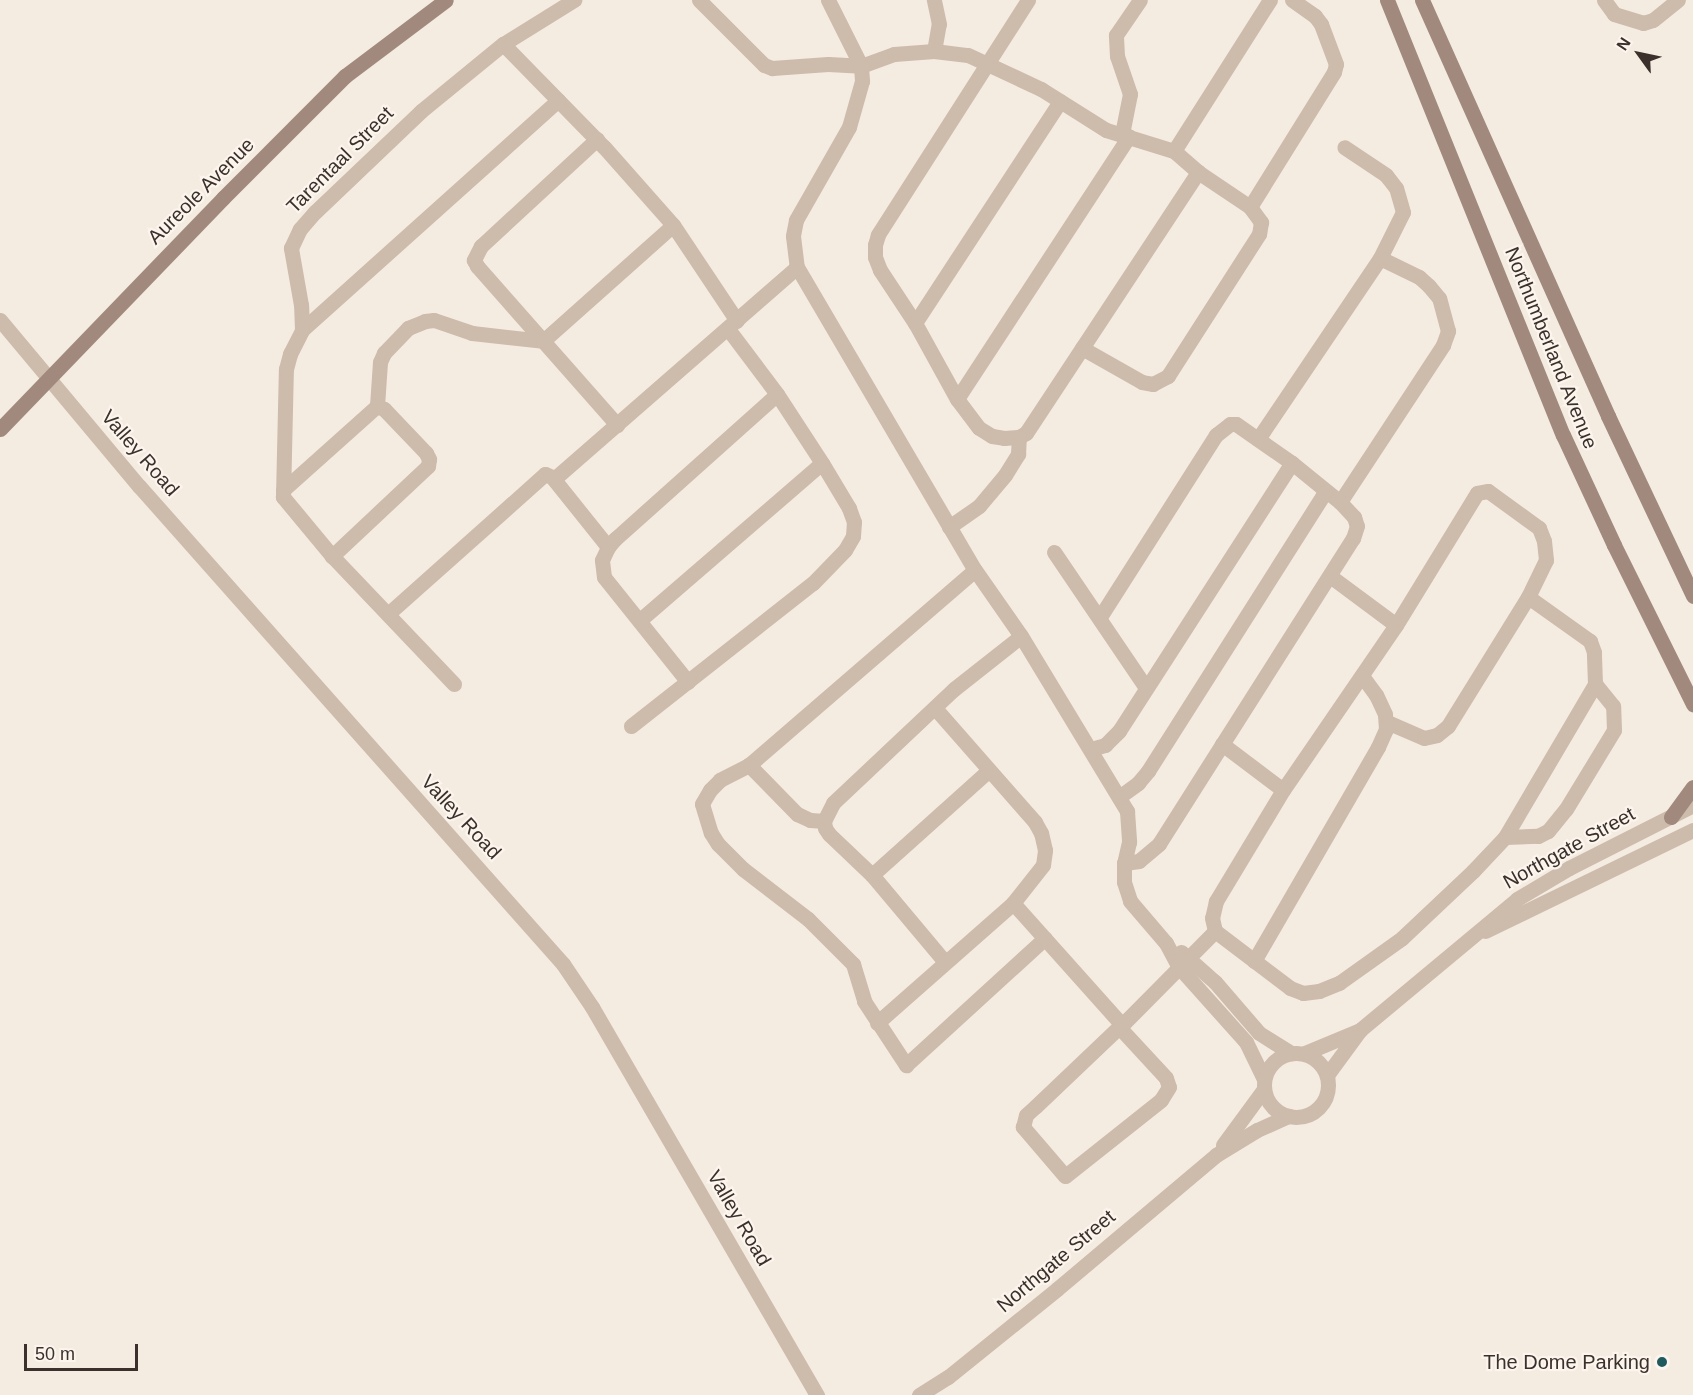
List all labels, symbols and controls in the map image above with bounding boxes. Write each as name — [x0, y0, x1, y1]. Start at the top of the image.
north arrow — [1609, 24, 1669, 84]
text: N — [1613, 34, 1634, 53]
street label: Tarentaal Street — [282, 102, 398, 218]
street label: Aureole Avenue — [142, 132, 260, 250]
street label: Northumberland Avenue — [1499, 243, 1603, 453]
street label: Valley Road — [96, 405, 184, 501]
street label: Valley Road — [416, 770, 506, 864]
street label: Northgate Street — [1499, 802, 1639, 894]
street label: Valley Road — [702, 1166, 776, 1270]
street label: Northgate Street — [992, 1205, 1120, 1317]
scale bar — [27, 1332, 141, 1370]
text: 50 m — [35, 1344, 75, 1364]
place label: The Dome Parking — [1483, 1350, 1650, 1374]
marker: The Dome Parking — [1655, 1355, 1669, 1369]

